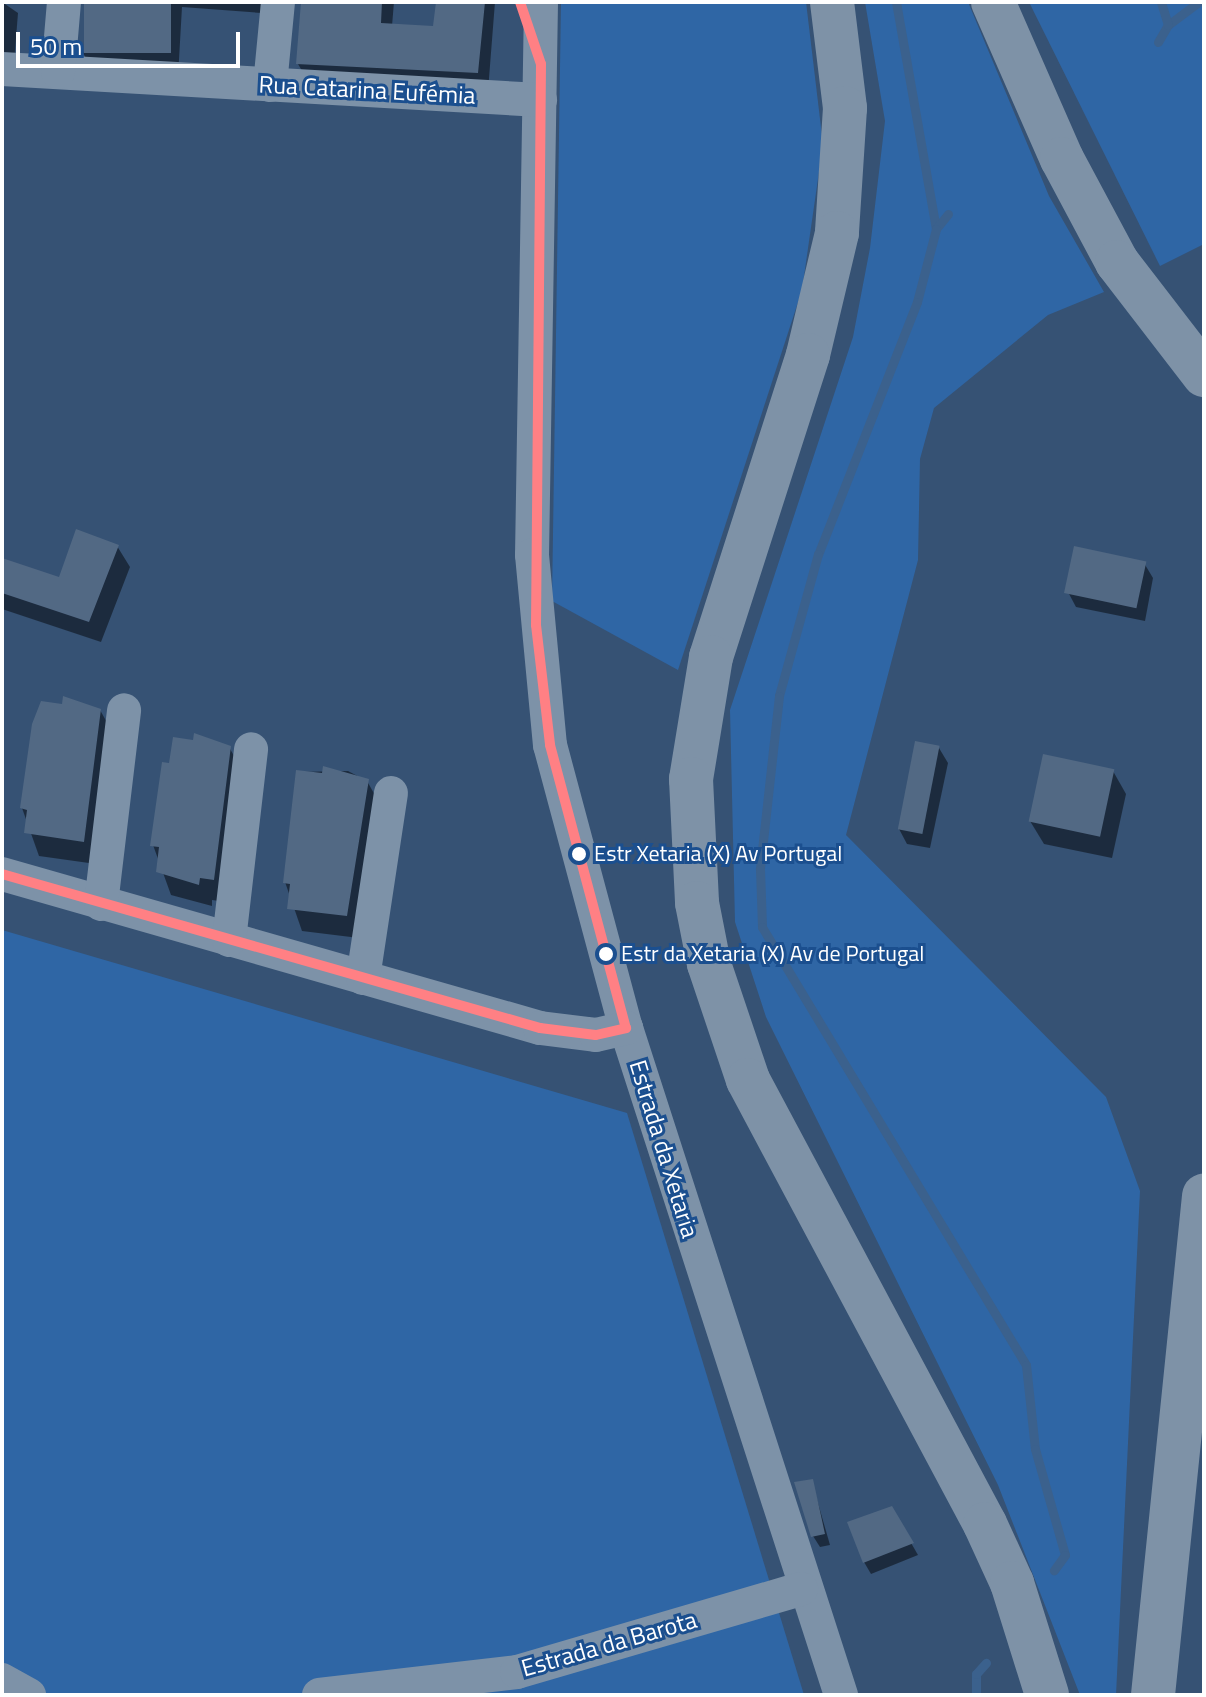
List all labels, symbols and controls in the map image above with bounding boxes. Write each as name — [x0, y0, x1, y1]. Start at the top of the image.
scale bar — [20, 16, 244, 66]
text: 50 m — [30, 28, 82, 64]
street label: Rua Catarina Eufémia — [258, 70, 476, 110]
place label: Estr Xetaria (X) Av Portugal — [594, 841, 842, 867]
marker: Estr Xetaria (X) Av Portugal — [571, 846, 587, 862]
place label: Estr da Xetaria (X) Av de Portugal — [621, 941, 924, 967]
marker: Estr da Xetaria (X) Av de Portugal — [598, 946, 614, 962]
street label: Estrada da Xetaria — [623, 1057, 705, 1241]
street label: Estrada da Barota — [518, 1605, 700, 1683]

